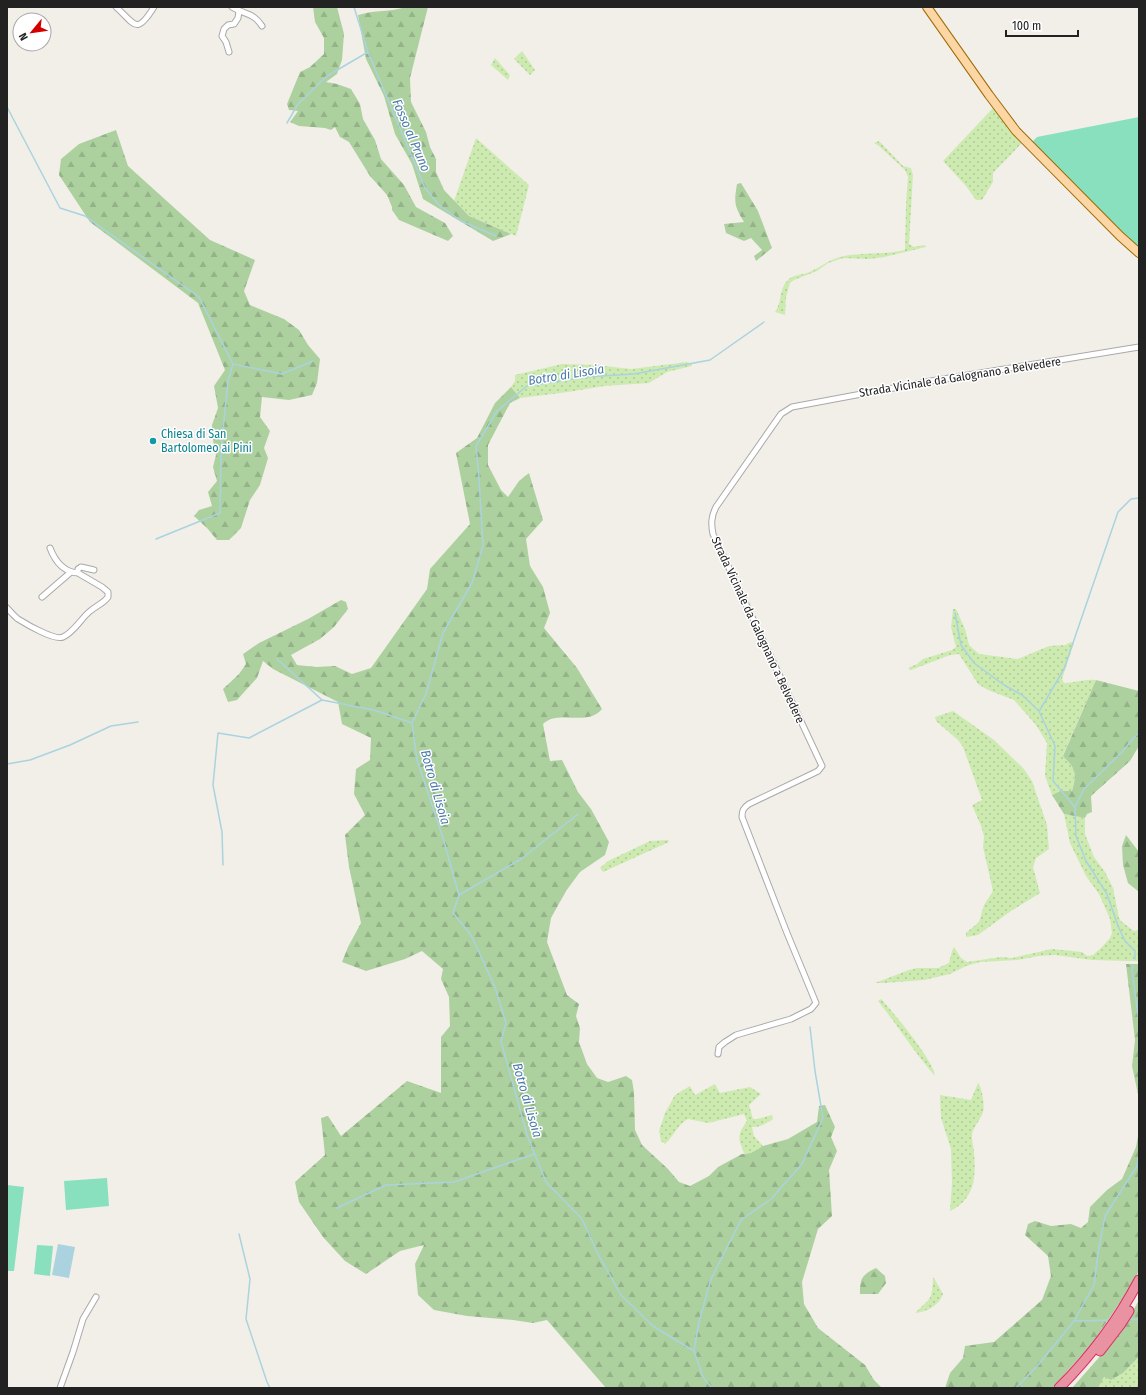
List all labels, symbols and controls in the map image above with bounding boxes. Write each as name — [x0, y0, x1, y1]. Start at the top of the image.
north arrow — [12, 12, 52, 52]
scale bar — [1006, 12, 1078, 38]
text: 100 m — [1012, 19, 1041, 33]
text: N — [16, 31, 31, 43]
water label: Fosso al Pruno — [390, 97, 434, 174]
street label: Strada Vicinale da Galognano a Belvedere — [858, 354, 1062, 400]
water label: Botro di Lisoia — [527, 361, 605, 388]
place label: Chiesa di San Bartolomeo ai Pini — [161, 427, 252, 455]
marker: Chiesa di San Bartolomeo ai Pini — [148, 436, 158, 446]
street label: Strada Vicinale da Galognano a Belvedere — [709, 535, 807, 725]
water label: Botro di Lisoia — [418, 748, 453, 826]
water label: Botro di Lisoia — [510, 1061, 545, 1139]

